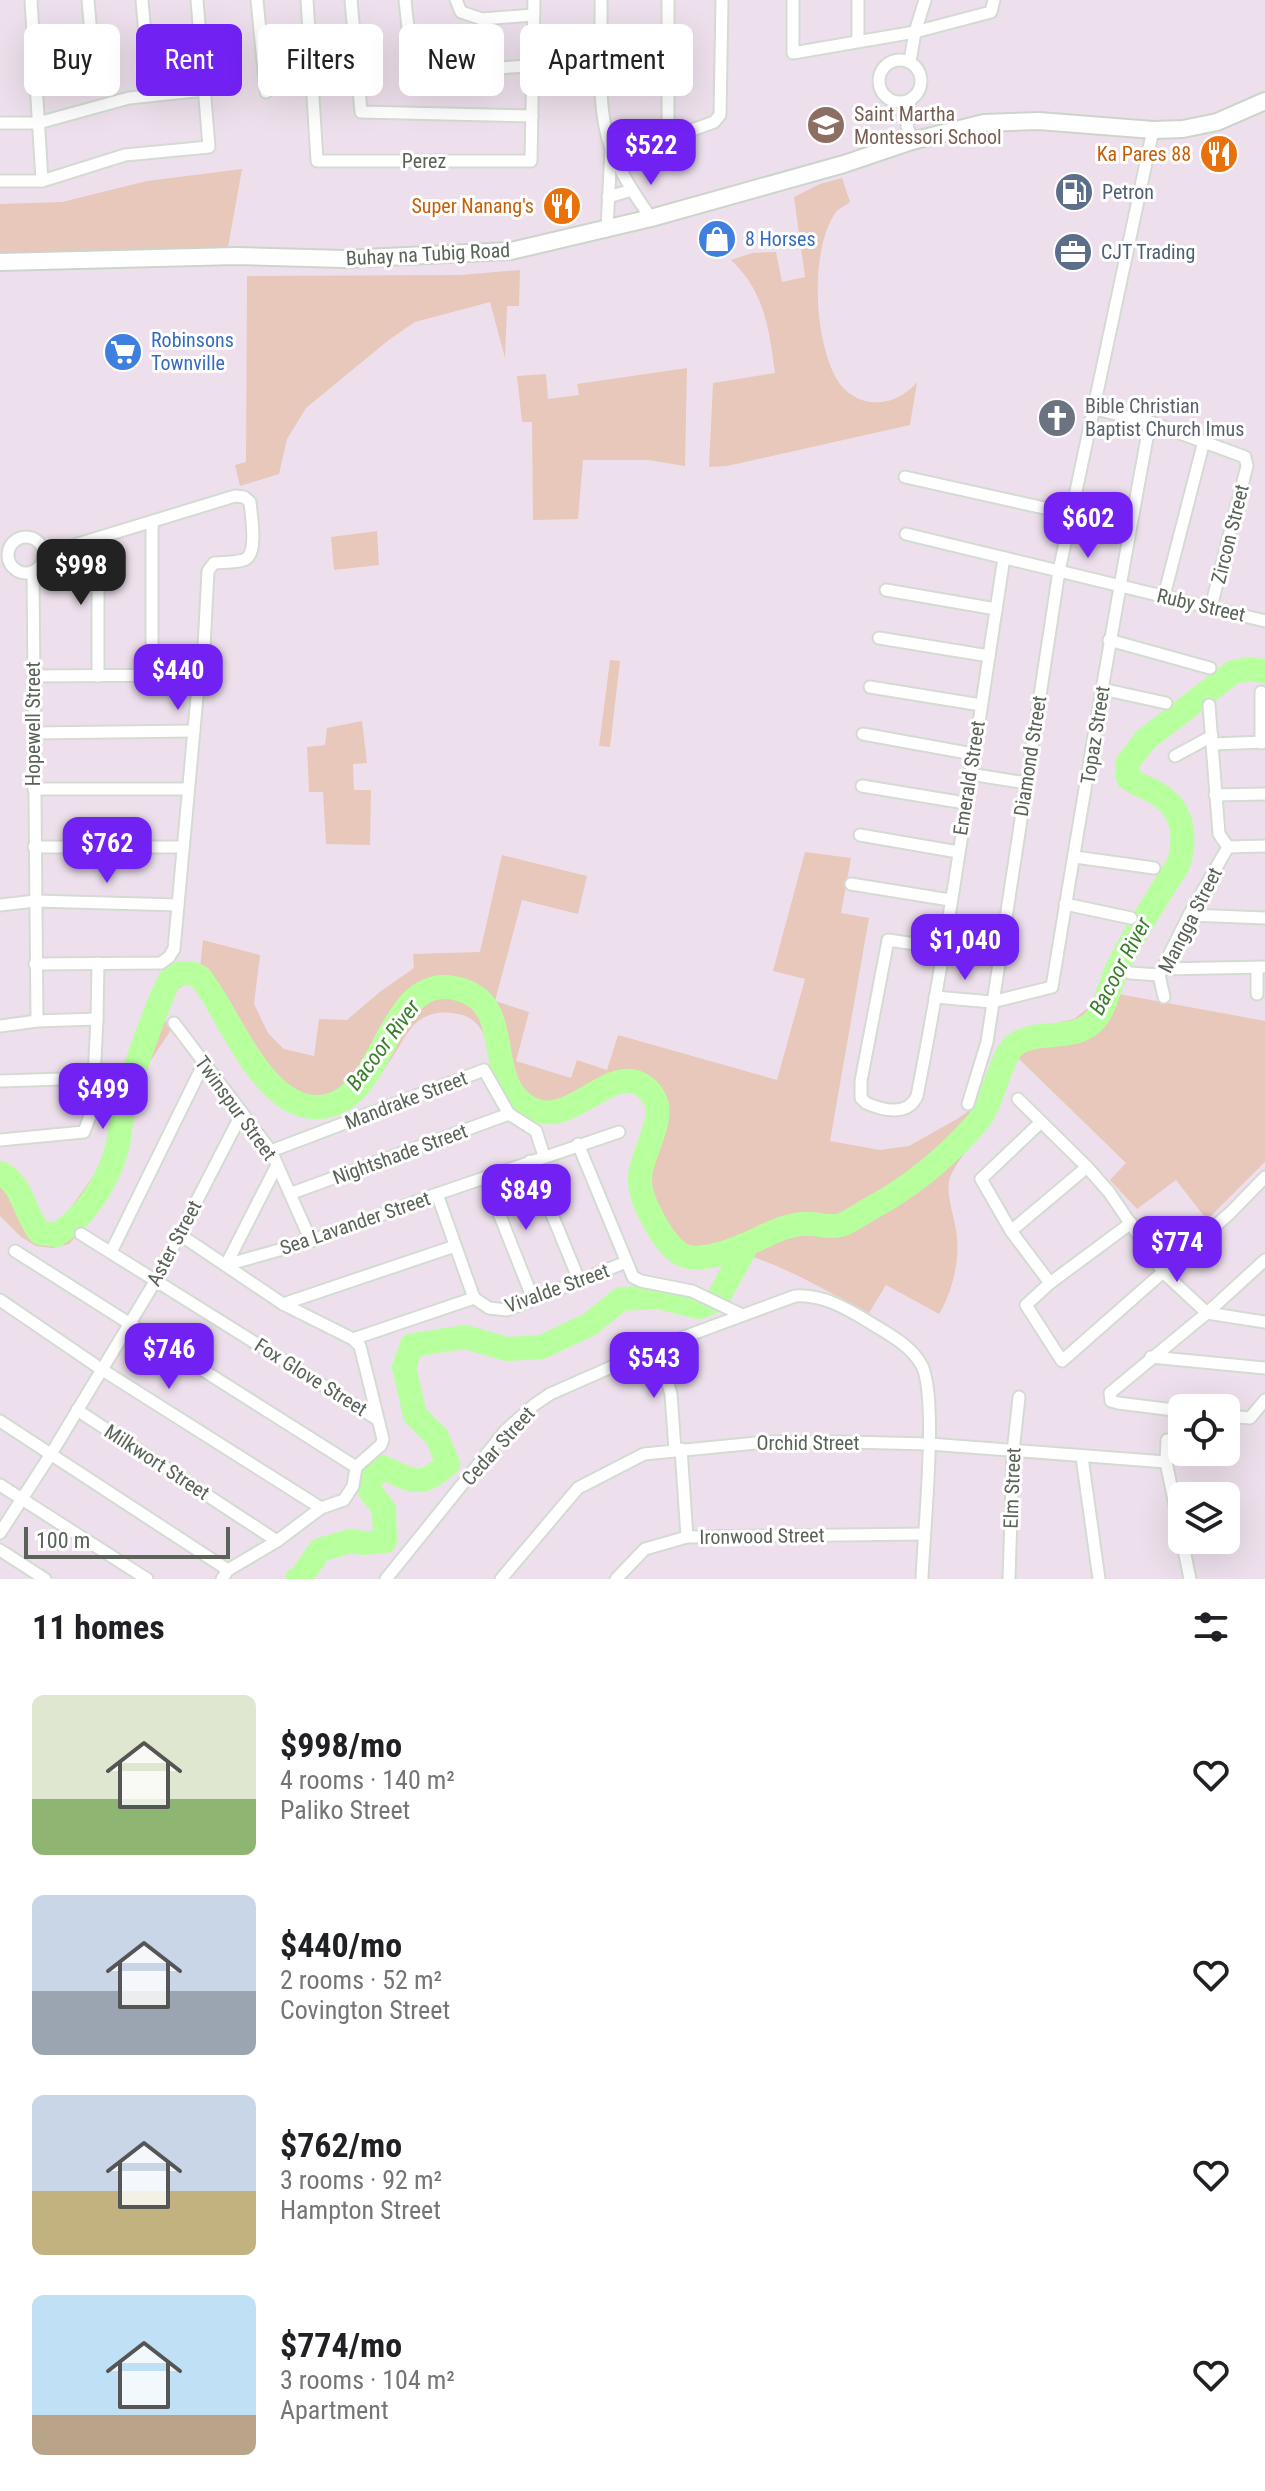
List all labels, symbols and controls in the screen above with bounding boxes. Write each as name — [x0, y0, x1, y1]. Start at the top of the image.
chip: Buy — [24, 24, 120, 96]
chip: Rent — [136, 24, 242, 96]
chip: Filters — [258, 24, 383, 96]
chip: New — [399, 24, 504, 96]
chip: Apartment — [520, 24, 693, 96]
place label: Saint Martha Montessori School — [854, 102, 1002, 149]
school or university icon: Saint Martha Montessori School — [805, 104, 847, 146]
pin: $522 — [604, 119, 698, 187]
text: $522 — [625, 130, 677, 160]
restaurant icon: Ka Pares 88 — [1198, 133, 1240, 175]
place label: Ka Pares 88 — [1097, 142, 1191, 166]
street label: Perez — [402, 149, 446, 173]
fuel station icon: Petron — [1053, 171, 1095, 213]
place label: Petron — [1102, 180, 1154, 204]
restaurant icon: Super Nanang's — [541, 185, 583, 227]
place label: Super Nanang's — [411, 194, 534, 218]
shop icon: 8 Horses — [696, 218, 738, 260]
place label: 8 Horses — [745, 227, 816, 251]
office icon: CJT Trading — [1052, 231, 1094, 273]
street label: Buhay na Tubig Road — [345, 238, 511, 270]
place label: CJT Trading — [1101, 240, 1195, 264]
place label: Robinsons Townville — [151, 328, 234, 375]
supermarket icon: Robinsons Townville — [102, 331, 144, 373]
place label: Bible Christian Baptist Church Imus — [1085, 394, 1244, 441]
church icon: Bible Christian Baptist Church Imus — [1036, 397, 1078, 439]
street label: Zircon Street — [1206, 482, 1254, 586]
pin: $602 — [1041, 492, 1135, 560]
text: $602 — [1062, 503, 1114, 533]
pin: $998 — [34, 539, 128, 607]
text: $998 — [55, 550, 107, 580]
street label: Ruby Street — [1155, 583, 1248, 627]
pin: $440 — [131, 644, 225, 712]
text: $440 — [152, 655, 204, 685]
street label: Hopewell Street — [21, 662, 45, 786]
street label: Topaz Street — [1075, 684, 1115, 786]
street label: Diamond Street — [1009, 694, 1051, 818]
street label: Emerald Street — [948, 719, 990, 837]
pin: $762 — [60, 817, 154, 885]
text: $762 — [81, 828, 133, 858]
street label: Mangga Street — [1153, 863, 1227, 977]
water label: Bacoor River — [1084, 913, 1156, 1019]
pin: $1,040 — [900, 914, 1030, 982]
text: $1,040 — [929, 925, 1001, 955]
water label: Bacoor River — [341, 995, 425, 1095]
street label: Twinspur Street — [190, 1051, 282, 1165]
pin: $499 — [56, 1063, 150, 1131]
street label: Mandrake Street — [341, 1066, 471, 1134]
text: $499 — [77, 1074, 129, 1104]
street label: Nightshade Street — [329, 1118, 471, 1189]
pin: $849 — [479, 1164, 573, 1232]
text: $849 — [500, 1175, 552, 1205]
street label: Sea Lavander Street — [277, 1186, 433, 1260]
street label: Aster Street — [141, 1196, 207, 1290]
pin: $774 — [1130, 1216, 1224, 1284]
text: $774 — [1151, 1227, 1203, 1257]
street label: Vivalde Street — [502, 1258, 612, 1318]
pin: $746 — [122, 1323, 216, 1391]
pin: $543 — [607, 1332, 701, 1400]
street label: Fox Glove Street — [250, 1333, 372, 1421]
text: $746 — [143, 1334, 195, 1364]
text: $543 — [628, 1343, 680, 1373]
map controls — [1168, 1394, 1240, 1554]
button: locate — [1168, 1394, 1240, 1466]
street label: Cedar Street — [456, 1402, 540, 1490]
street label: Milkwort Street — [100, 1419, 214, 1505]
street label: Orchid Street — [757, 1431, 859, 1455]
street label: Elm Street — [999, 1447, 1025, 1529]
button: layers — [1168, 1482, 1240, 1554]
scale bar — [24, 1523, 230, 1559]
street label: Ironwood Street — [699, 1523, 825, 1549]
text: 100 m — [36, 1528, 90, 1553]
icon: filters — [1189, 1605, 1233, 1649]
text: 11 homes — [32, 1607, 165, 1647]
text: $998/mo — [280, 1725, 402, 1765]
icon: home — [96, 1727, 192, 1823]
icon: heart — [1189, 1753, 1233, 1797]
text: 4 rooms · 140 m² — [280, 1765, 455, 1795]
text: Paliko Street — [280, 1795, 410, 1825]
text: $440/mo — [280, 1925, 402, 1965]
icon: home — [96, 1927, 192, 2023]
icon: heart — [1189, 1953, 1233, 1997]
text: 2 rooms · 52 m² — [280, 1965, 442, 1995]
text: Covington Street — [280, 1995, 450, 2025]
text: $762/mo — [280, 2125, 402, 2165]
icon: home — [96, 2127, 192, 2223]
icon: heart — [1189, 2153, 1233, 2197]
text: 3 rooms · 92 m² — [280, 2165, 442, 2195]
text: Hampton Street — [280, 2195, 441, 2225]
text: $774/mo — [280, 2325, 402, 2365]
icon: home — [96, 2327, 192, 2423]
icon: heart — [1189, 2353, 1233, 2397]
text: 3 rooms · 104 m² — [280, 2365, 455, 2395]
text: Apartment — [280, 2395, 389, 2425]

